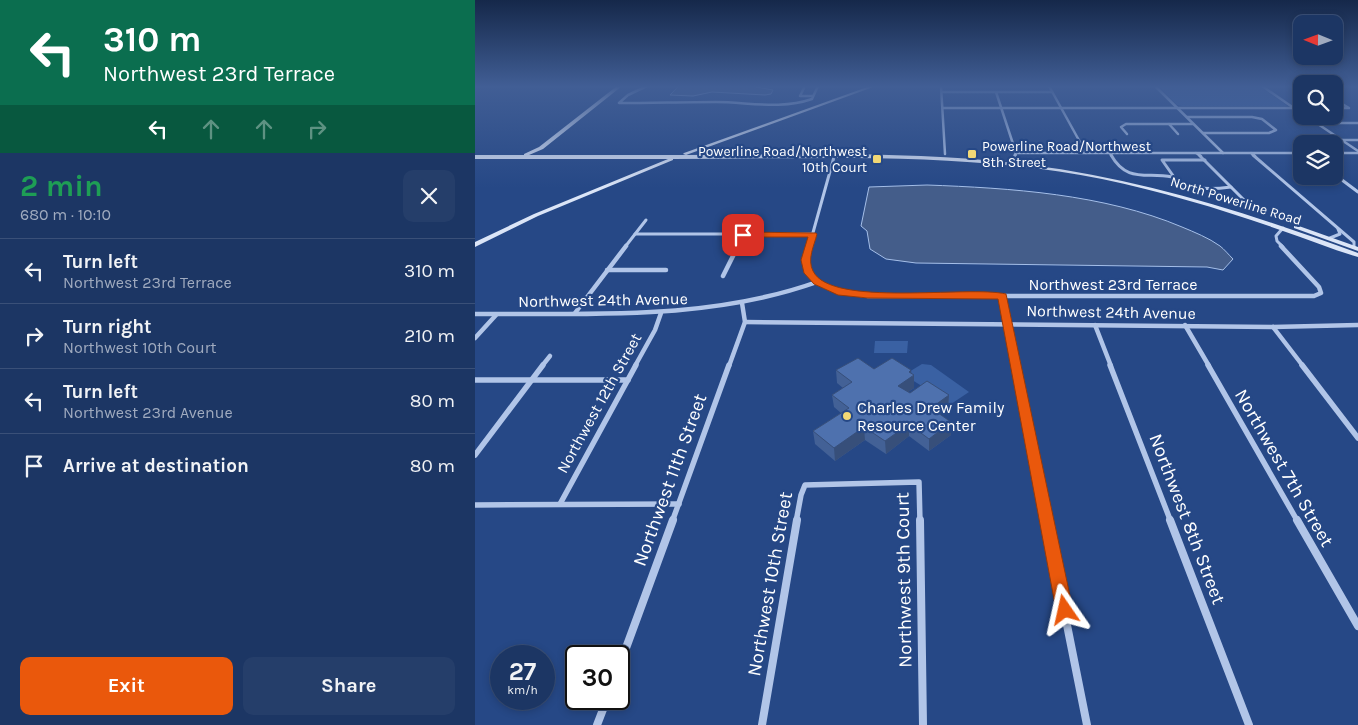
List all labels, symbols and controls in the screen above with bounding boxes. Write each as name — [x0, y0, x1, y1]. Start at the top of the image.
north arrow — [1293, 15, 1343, 65]
map controls — [1293, 15, 1343, 185]
text: 310 m — [103, 19, 201, 60]
icon: left — [20, 20, 85, 85]
text: Northwest 23rd Terrace — [103, 61, 335, 87]
button: search — [1293, 75, 1343, 125]
icon: left — [144, 115, 172, 143]
icon: ahead — [197, 115, 225, 143]
icon: ahead — [250, 115, 278, 143]
icon: right — [303, 115, 331, 143]
button: layers — [1293, 135, 1343, 185]
place label: Powerline Road/Northwest 8th Street — [982, 138, 1151, 171]
place label: Powerline Road/Northwest 10th Court — [698, 143, 867, 176]
marker: Powerline Road/Northwest 8th Street — [966, 148, 978, 160]
marker: Powerline Road/Northwest 10th Court — [871, 153, 883, 165]
text: 2 min — [20, 168, 103, 204]
button: close — [403, 170, 455, 222]
street label: North Powerline Road — [1168, 173, 1304, 229]
text: 680 m · 10:10 — [20, 205, 111, 224]
pin — [722, 214, 764, 256]
icon: arrive — [729, 221, 757, 249]
text: Turn left — [63, 251, 138, 273]
icon: left — [20, 257, 48, 285]
text: 310 m — [404, 260, 455, 282]
text: Northwest 23rd Terrace — [63, 273, 232, 292]
street label: Northwest 23rd Terrace — [1029, 275, 1197, 294]
street label: Northwest 24th Avenue — [518, 289, 688, 311]
street label: Northwest 24th Avenue — [1026, 301, 1196, 323]
text: Turn right — [63, 316, 152, 338]
icon: right — [20, 322, 48, 350]
text: 210 m — [404, 325, 455, 347]
street label: Northwest 12th Street — [553, 330, 645, 476]
text: Northwest 10th Court — [63, 338, 216, 357]
text: Turn left — [63, 381, 138, 403]
street label: Northwest 7th Street — [1230, 385, 1338, 551]
icon: left — [20, 387, 48, 415]
text: 80 m — [410, 390, 455, 412]
street label: Northwest 11th Street — [629, 391, 711, 569]
place label: Charles Drew Family Resource Center — [857, 398, 1005, 435]
text: Northwest 23rd Avenue — [63, 403, 233, 422]
marker: Charles Drew Family Resource Center — [841, 410, 853, 422]
street label: Northwest 8th Street — [1144, 431, 1230, 607]
icon: arrive — [20, 452, 48, 480]
text: Arrive at destination — [63, 455, 249, 477]
text: 80 m — [410, 455, 455, 477]
street label: Northwest 10th Street — [743, 490, 797, 678]
street label: Northwest 9th Court — [891, 492, 917, 668]
position arrow — [1038, 583, 1090, 635]
speed limit sign: 30 — [565, 645, 630, 710]
button: Exit — [20, 657, 233, 715]
button: Share — [243, 657, 455, 715]
text: 27 — [509, 657, 536, 686]
text: km/h — [507, 683, 538, 697]

